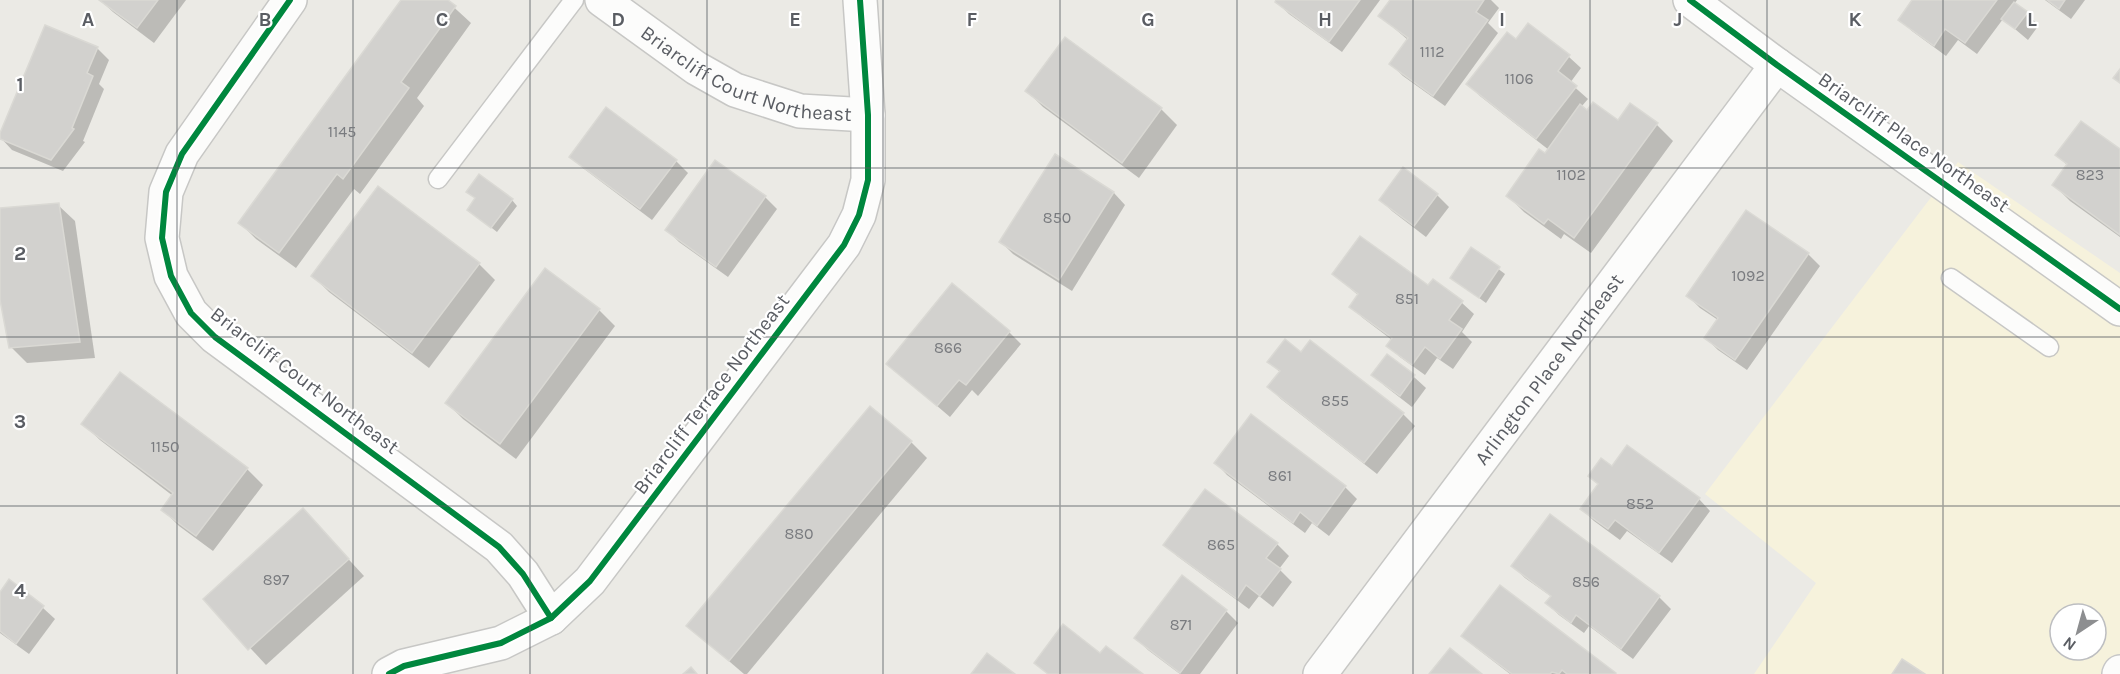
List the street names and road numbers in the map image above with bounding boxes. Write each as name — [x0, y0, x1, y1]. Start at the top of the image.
street label: Briarcliff Court Northeast — [636, 21, 853, 126]
street label: Briarcliff Place Northeast — [1814, 68, 2014, 217]
street label: Arlington Place Northeast — [1470, 269, 1628, 470]
street label: Briarcliff Terrace Northeast — [629, 289, 794, 499]
street label: Briarcliff Court Northeast — [206, 302, 404, 459]

